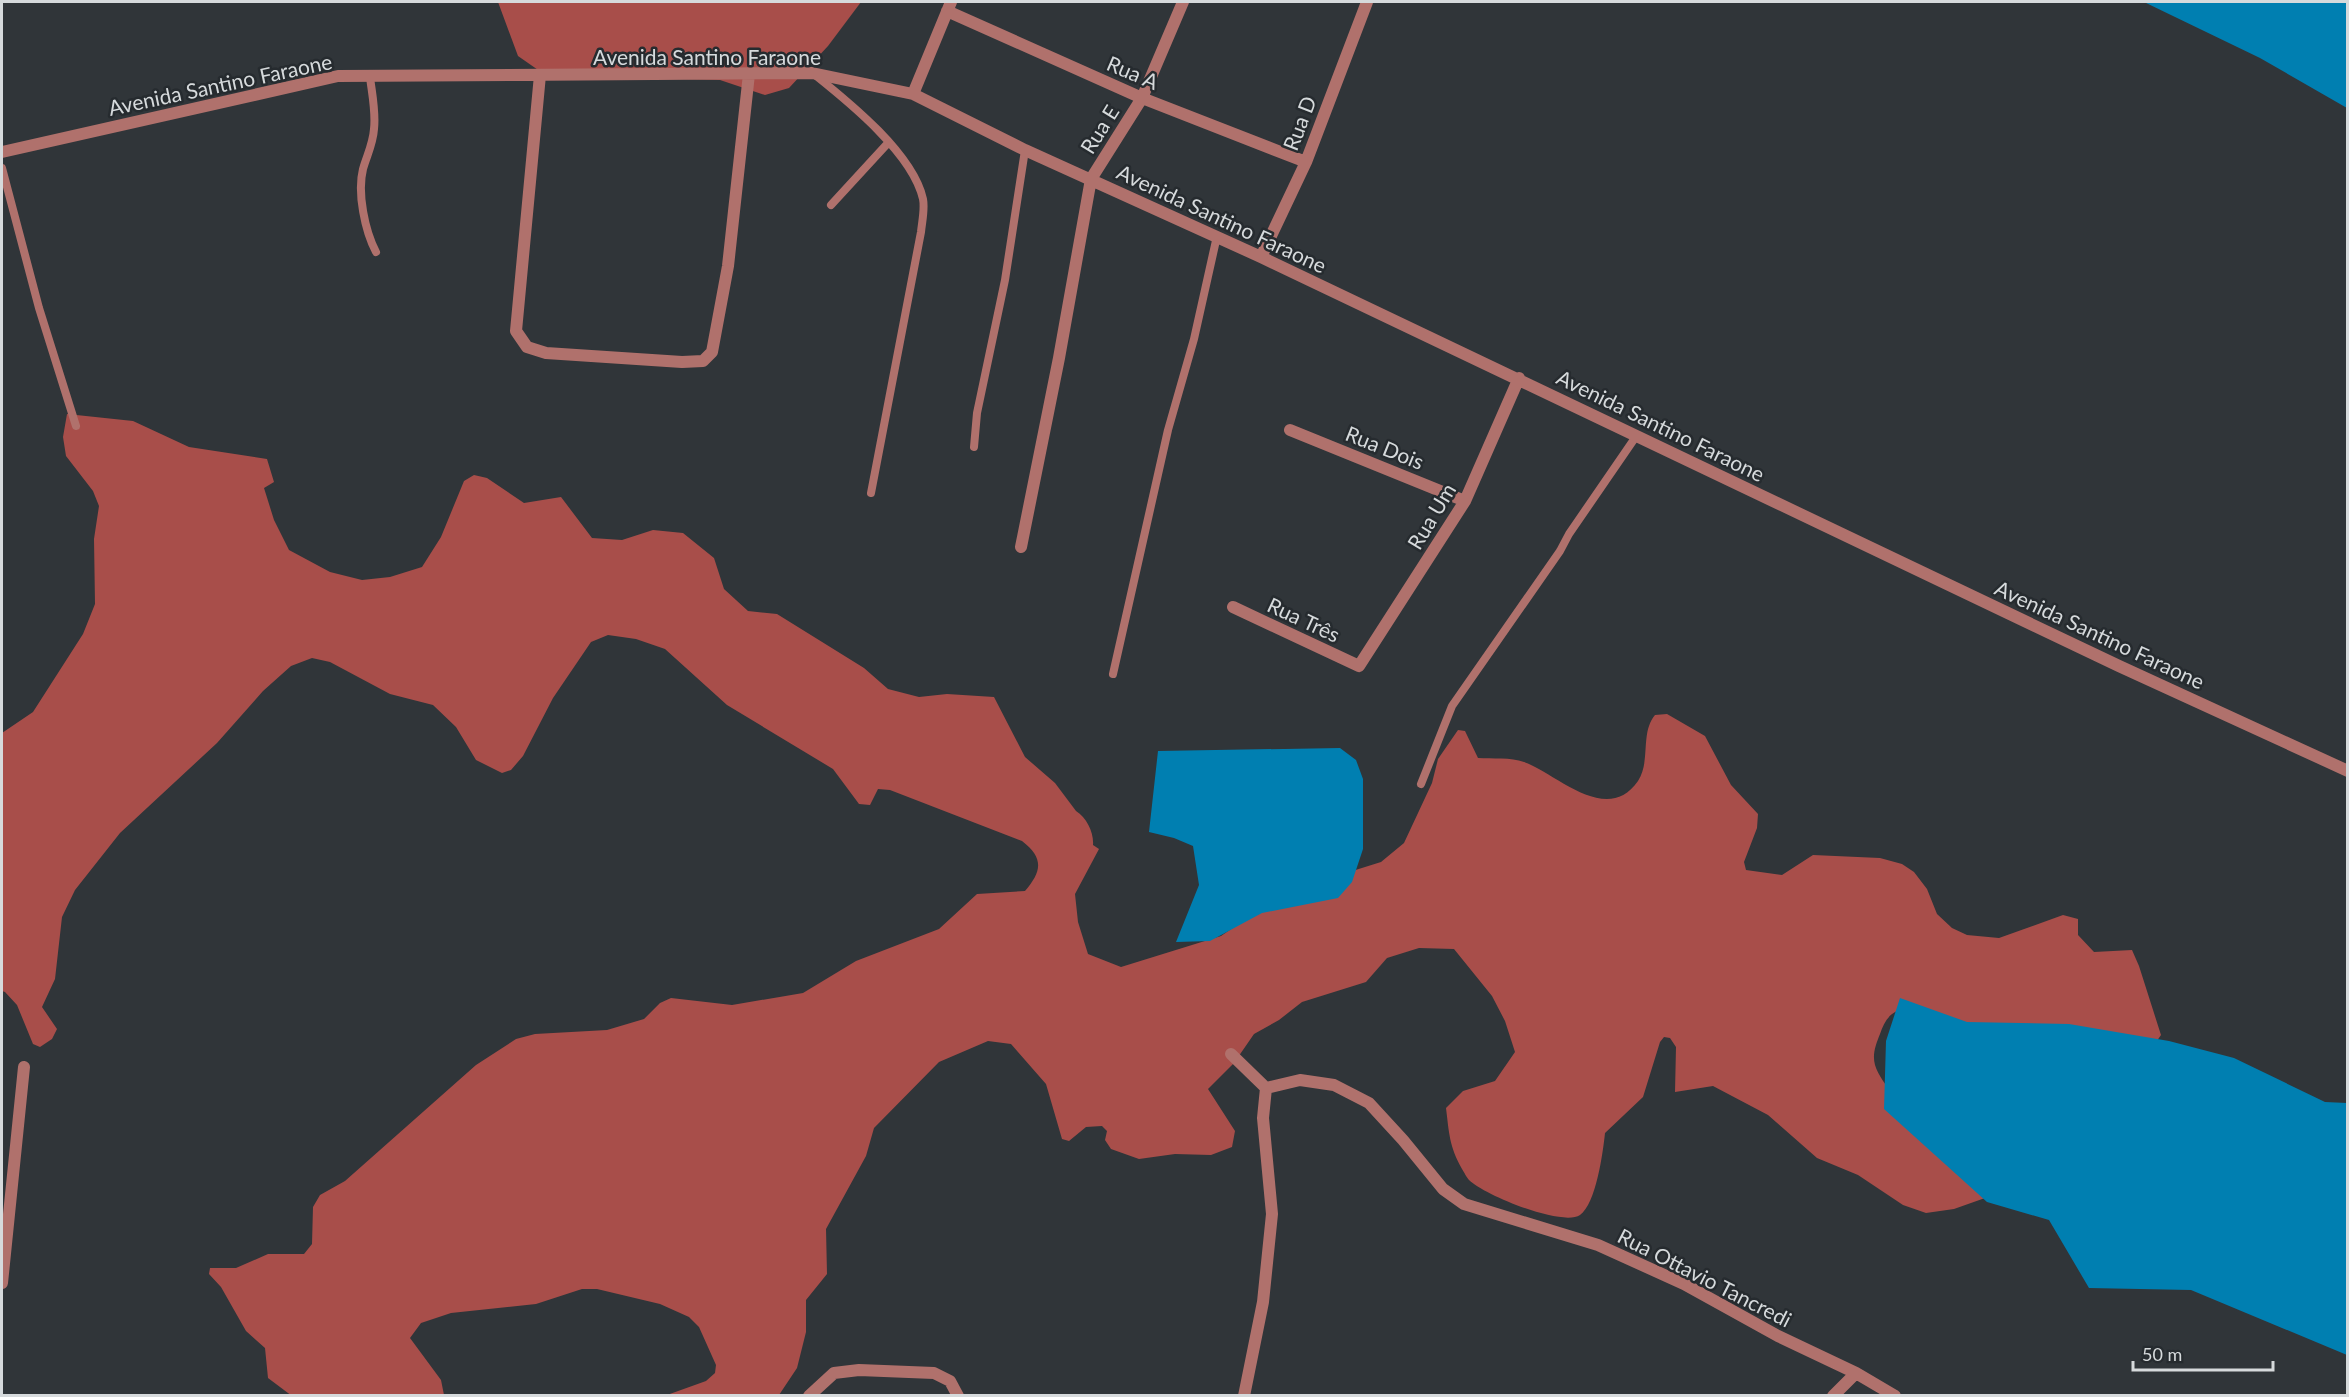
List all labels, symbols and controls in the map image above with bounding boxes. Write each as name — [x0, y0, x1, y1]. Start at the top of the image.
street label: Avenida Santino Faraone — [593, 44, 821, 69]
street label: Avenida Santino Faraone — [106, 48, 334, 120]
street label: Rua A — [1103, 50, 1163, 94]
street label: Rua D — [1277, 92, 1321, 154]
street label: Rua E — [1075, 100, 1123, 158]
street label: Avenida Santino Faraone — [1113, 158, 1331, 278]
street label: Avenida Santino Faraone — [1553, 364, 1769, 486]
street label: Rua Dois — [1342, 420, 1428, 474]
street label: Rua Um — [1402, 478, 1460, 554]
street label: Avenida Santino Faraone — [1991, 574, 2209, 694]
street label: Rua Três — [1264, 591, 1344, 647]
street label: Rua Ottavio Tancredi — [1614, 1222, 1796, 1332]
scale bar — [2133, 1334, 2272, 1372]
text: 50 m — [2142, 1343, 2182, 1365]

